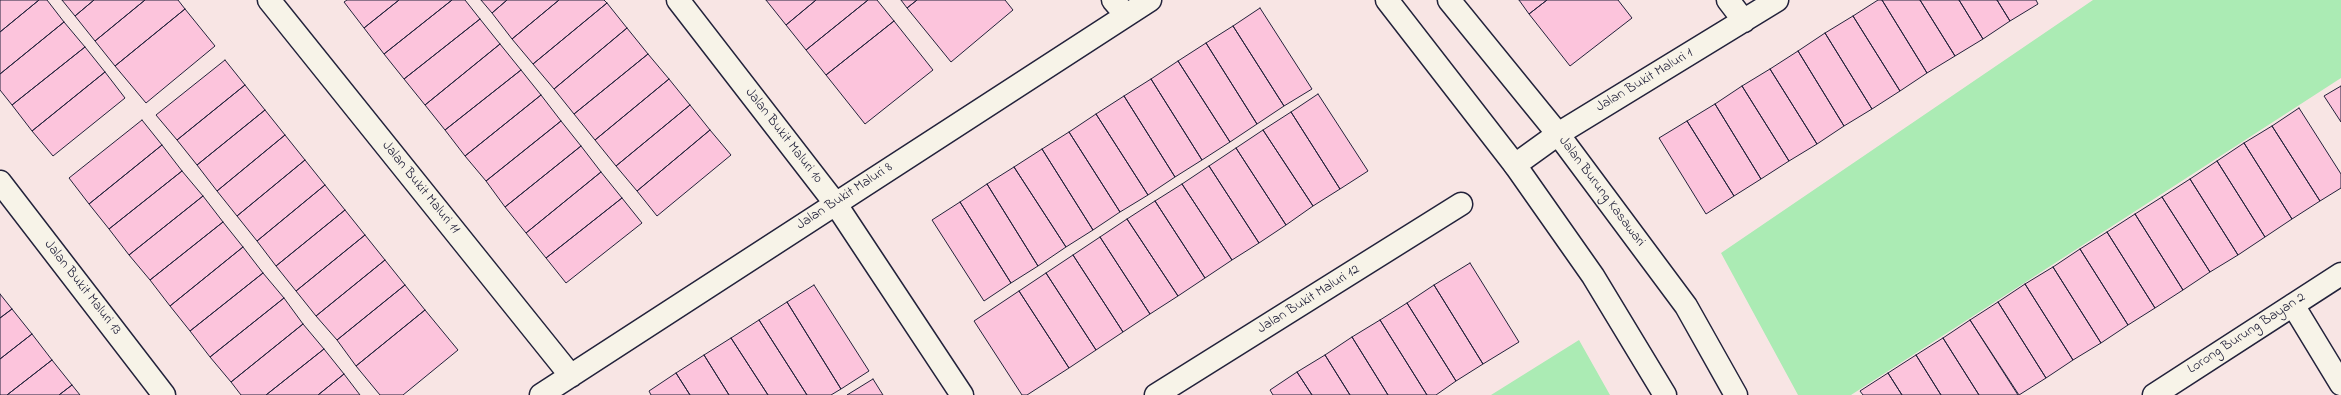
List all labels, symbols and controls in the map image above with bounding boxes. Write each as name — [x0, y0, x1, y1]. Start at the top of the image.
street label: Jalan Bukit Maluri 1 — [1593, 45, 1697, 117]
street label: Jalan Bukit Maluri 10 — [741, 85, 825, 187]
street label: Jalan Burung Kasawari — [1554, 134, 1648, 250]
street label: Jalan Bukit Maluri 11 — [377, 138, 463, 238]
street label: Jalan Bukit Maluri 8 — [794, 160, 896, 234]
street label: Jalan Bukit Maluri 13 — [40, 237, 124, 339]
street label: Jalan Bukit Maluri 12 — [1255, 262, 1363, 338]
street label: Lorong Burung Bayan 2 — [2185, 290, 2309, 378]

